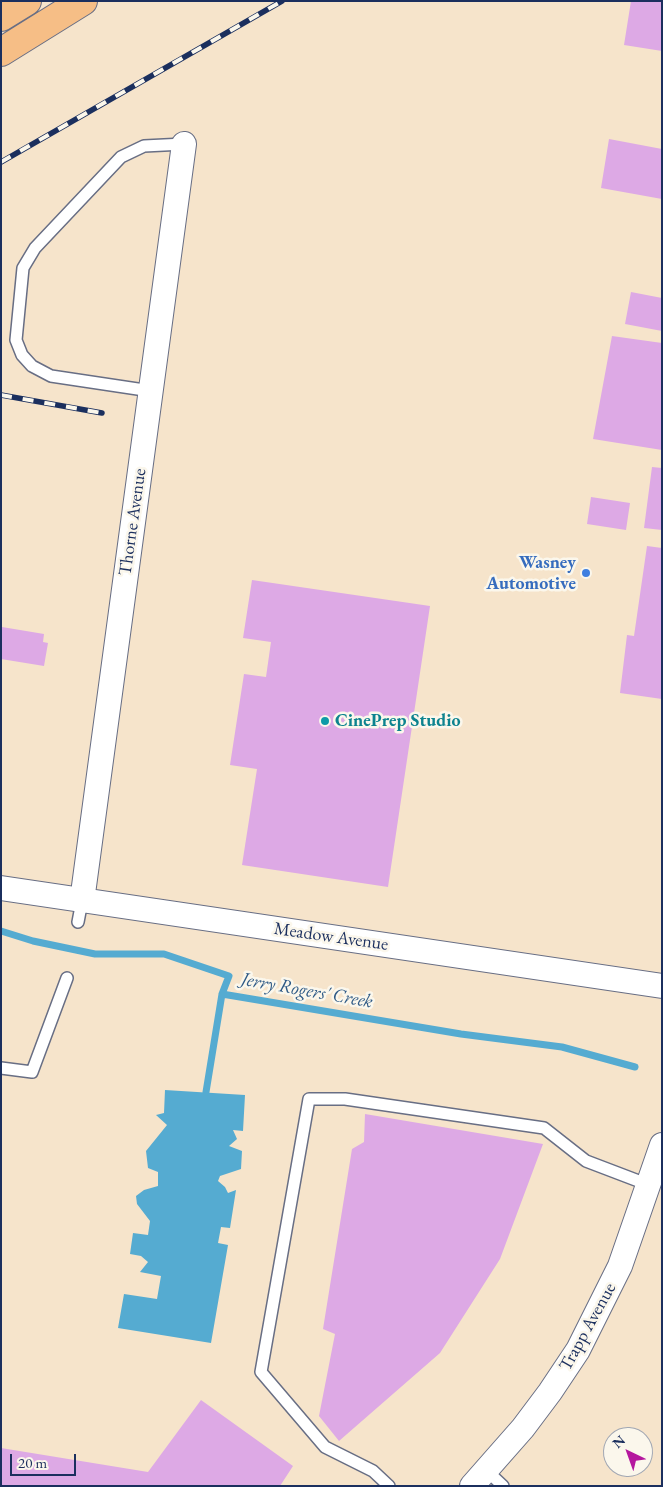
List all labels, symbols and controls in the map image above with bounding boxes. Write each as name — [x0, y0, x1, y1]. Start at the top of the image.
street label: Thorne Avenue — [115, 467, 151, 577]
place label: Wasney Automotive — [486, 552, 576, 594]
marker: Wasney Automotive — [580, 567, 592, 579]
place label: CinePrep Studio — [335, 710, 460, 732]
marker: CinePrep Studio — [319, 715, 331, 727]
street label: Meadow Avenue — [272, 918, 390, 956]
water label: Jerry Rogers' Creek — [240, 968, 374, 1014]
street label: Trapp Avenue — [555, 1279, 621, 1375]
north arrow — [603, 1427, 653, 1477]
text: N — [608, 1431, 629, 1452]
scale bar — [12, 1444, 79, 1476]
text: 20 m — [18, 1453, 47, 1472]

